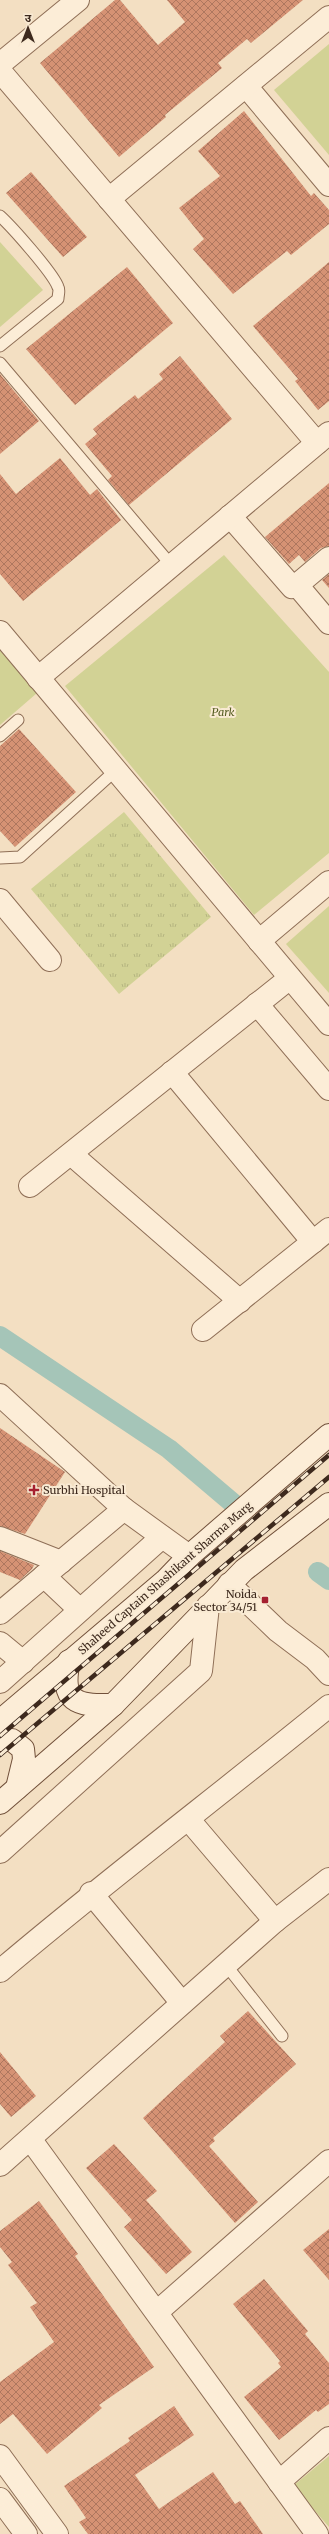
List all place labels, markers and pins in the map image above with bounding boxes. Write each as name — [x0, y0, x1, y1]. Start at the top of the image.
place label: Surbhi Hospital — [43, 1483, 126, 1497]
marker: Surbhi Hospital — [28, 1484, 40, 1496]
place label: Noida Sector 34/51 — [193, 1587, 257, 1614]
marker: Noida Sector 34/51 — [260, 1595, 270, 1605]

